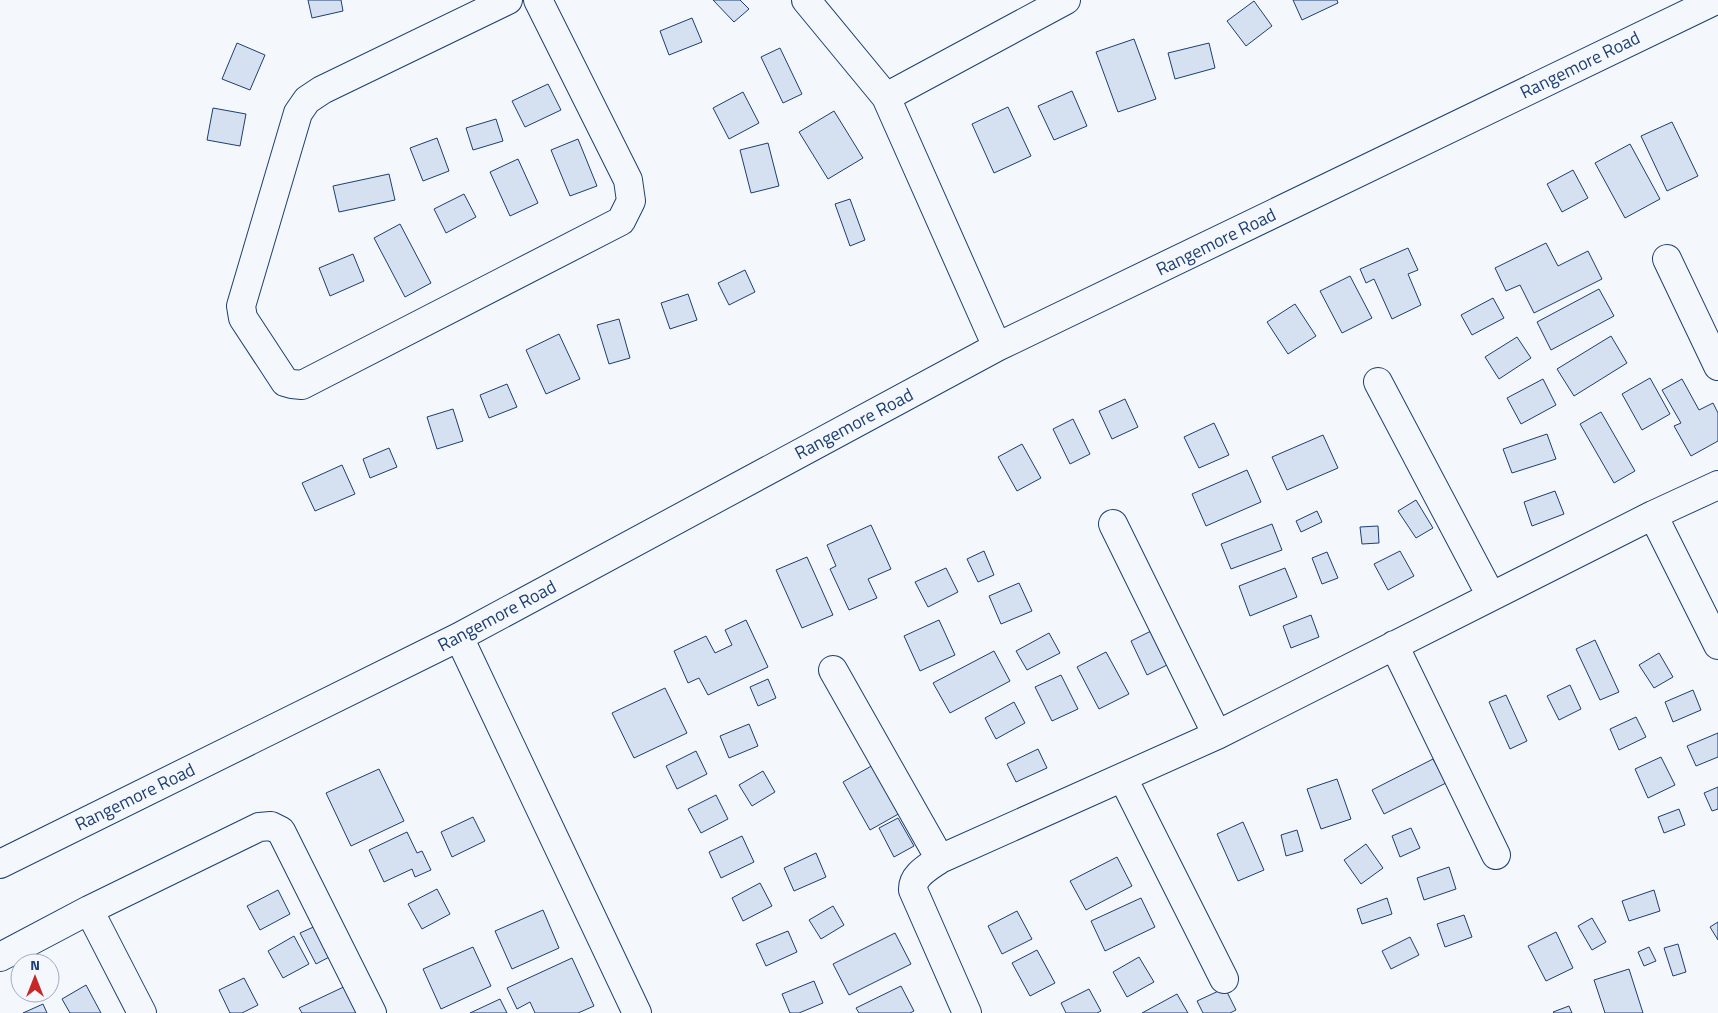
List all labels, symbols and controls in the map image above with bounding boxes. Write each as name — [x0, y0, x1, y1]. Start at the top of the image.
street label: Rangemore Road — [1515, 24, 1644, 105]
street label: Rangemore Road — [1151, 201, 1280, 282]
street label: Rangemore Road — [790, 381, 918, 466]
street label: Rangemore Road — [433, 573, 561, 658]
street label: Rangemore Road — [70, 756, 199, 837]
north arrow — [10, 953, 60, 1003]
text: N — [30, 954, 40, 975]

